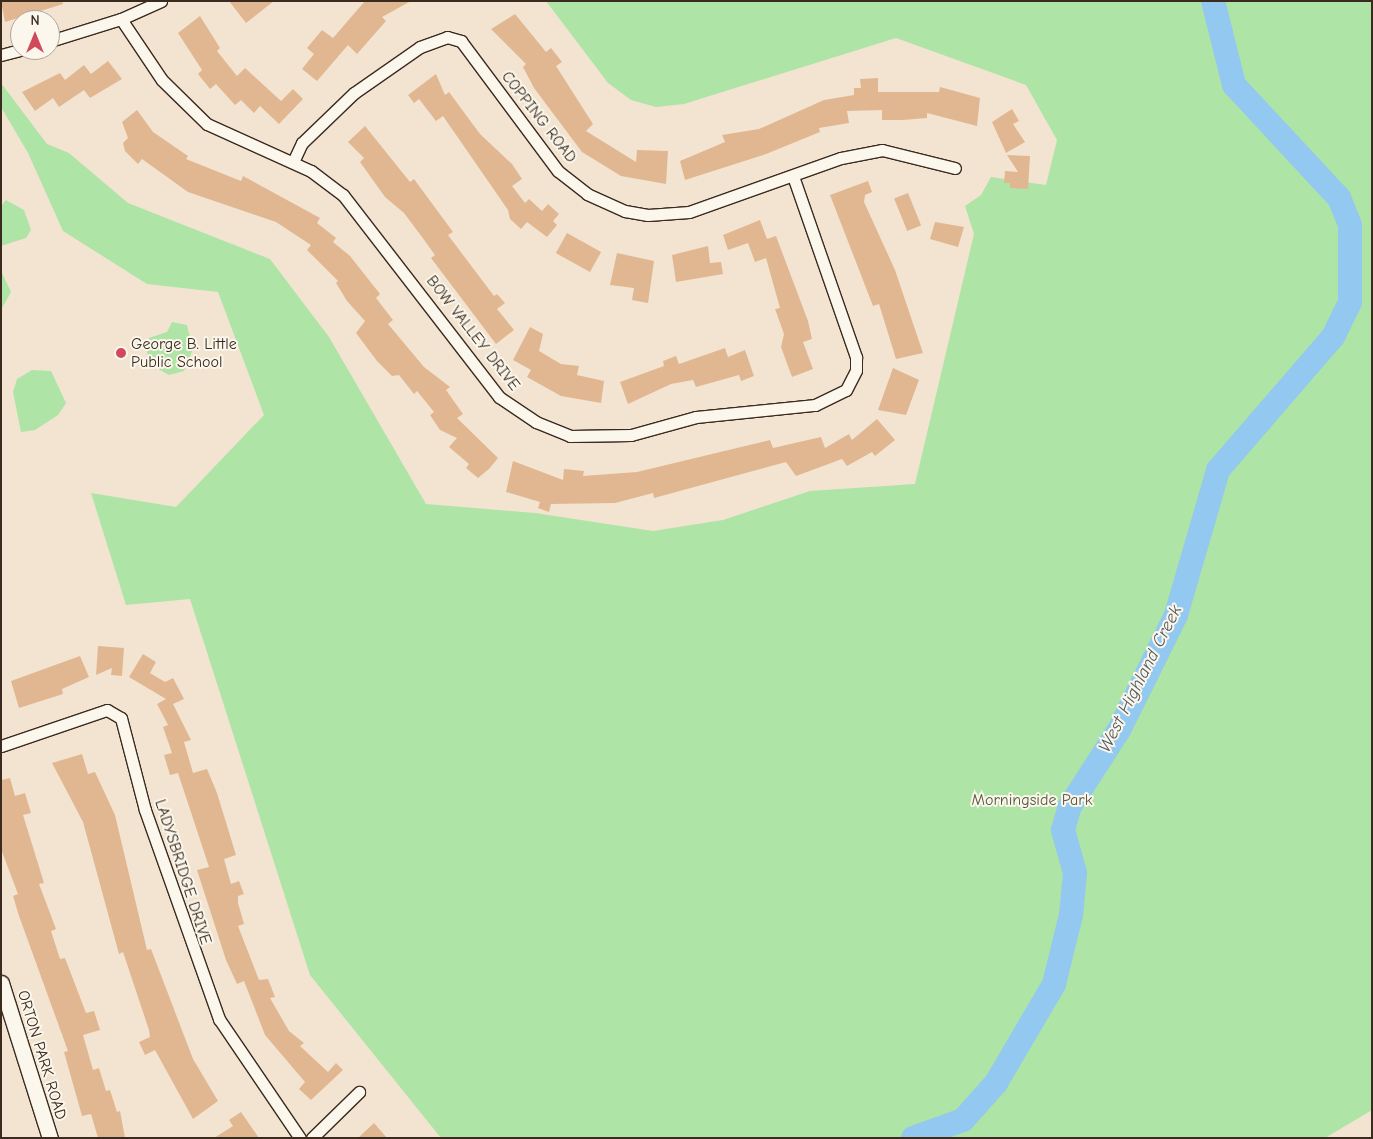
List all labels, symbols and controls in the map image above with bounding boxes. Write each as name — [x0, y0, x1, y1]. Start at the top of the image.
north arrow — [10, 10, 60, 60]
text: N — [30, 12, 40, 29]
street label: COPPING ROAD — [497, 67, 581, 167]
street label: BOW VALLEY DRIVE — [422, 272, 524, 394]
place label: George B. Little Public School — [131, 334, 237, 372]
marker: George B. Little Public School — [115, 347, 127, 359]
water label: West Highland Creek — [1094, 602, 1188, 756]
park label: Morningside Park — [972, 790, 1092, 810]
street label: LADYSBRIDGE DRIVE — [150, 797, 216, 947]
street label: ORTON PARK ROAD — [13, 988, 71, 1122]

